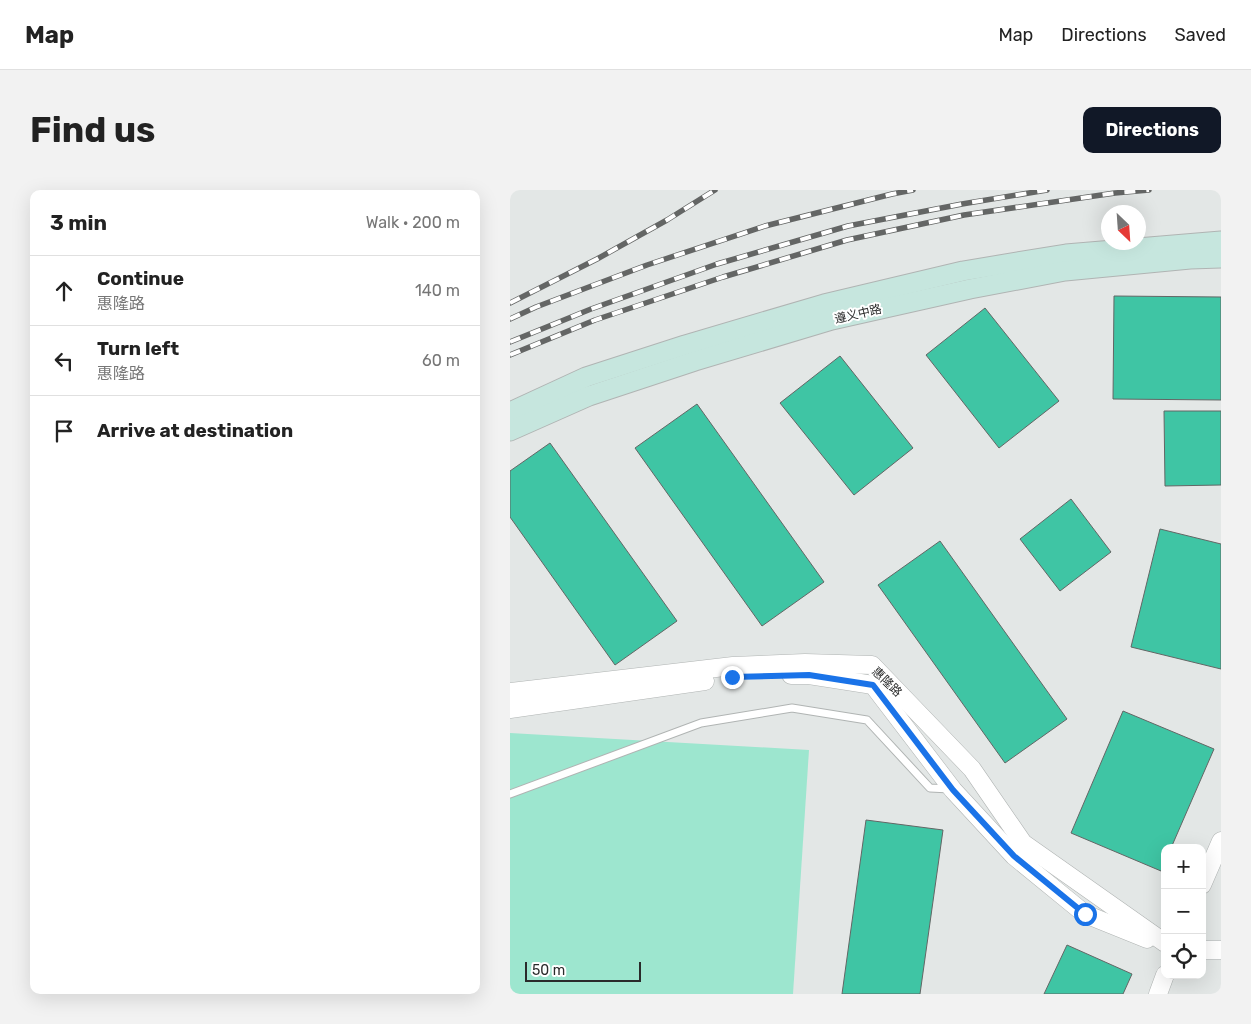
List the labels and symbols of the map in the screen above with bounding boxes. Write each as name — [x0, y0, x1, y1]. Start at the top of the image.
north arrow — [1101, 205, 1146, 250]
street label: 遵义中路 — [833, 302, 883, 326]
street label: 惠隆路 — [869, 664, 905, 700]
route end — [721, 666, 744, 689]
route start — [1074, 903, 1097, 926]
scale bar — [525, 959, 641, 982]

